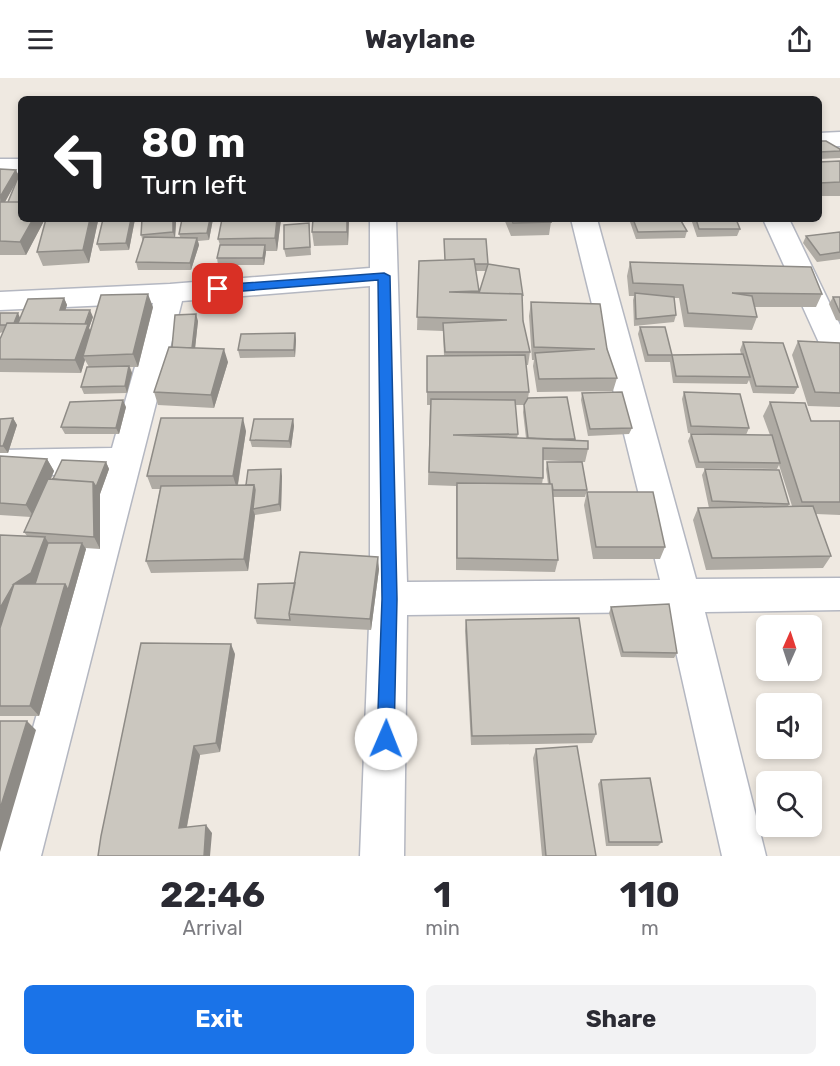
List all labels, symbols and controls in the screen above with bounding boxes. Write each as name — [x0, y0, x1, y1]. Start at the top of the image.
icon: menu — [24, 23, 57, 56]
text: Waylane — [365, 23, 475, 55]
icon: share — [783, 23, 816, 56]
text: 80 m — [141, 118, 245, 168]
icon: left — [42, 120, 120, 198]
text: Turn left — [141, 169, 246, 201]
pin — [192, 263, 243, 314]
icon: arrive — [201, 272, 234, 305]
north arrow — [756, 615, 822, 681]
map controls — [756, 615, 822, 837]
button: sound — [756, 693, 822, 759]
position arrow — [354, 707, 418, 771]
button: search — [756, 771, 822, 837]
text: 22:46 — [160, 873, 265, 916]
text: 1 — [434, 873, 451, 916]
text: 110 — [620, 873, 680, 916]
text: Arrival — [183, 916, 243, 940]
text: min — [425, 916, 460, 940]
text: m — [641, 916, 659, 940]
button: Exit — [24, 985, 414, 1054]
button: Share — [426, 985, 816, 1054]

